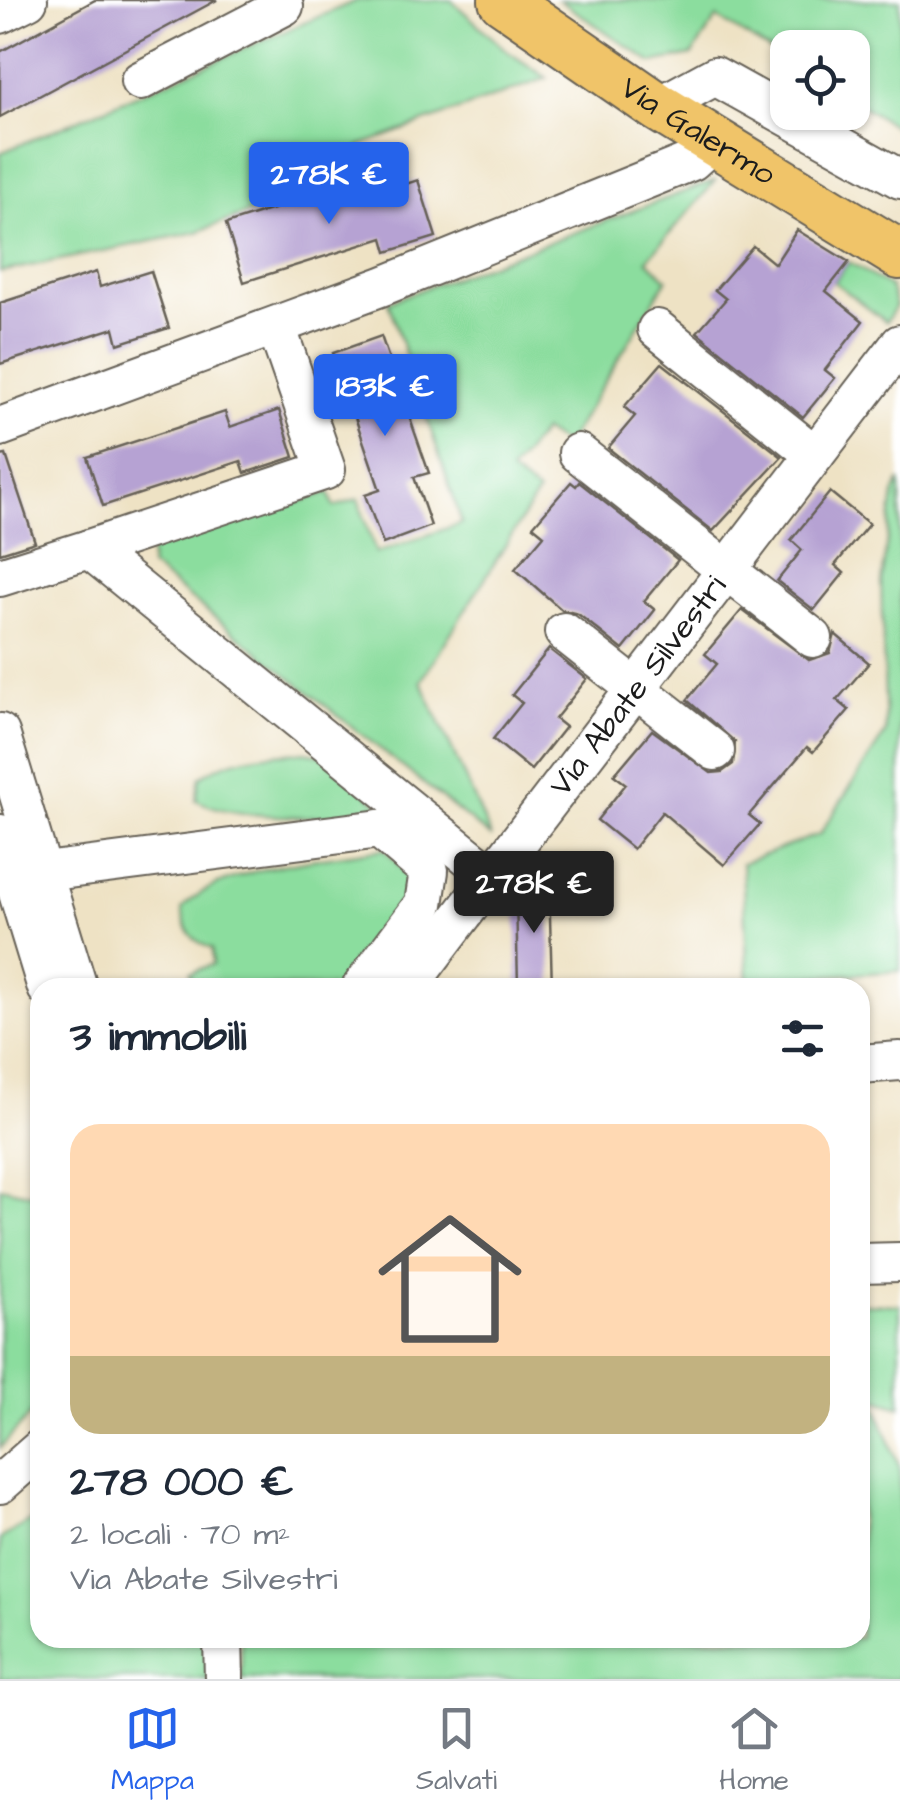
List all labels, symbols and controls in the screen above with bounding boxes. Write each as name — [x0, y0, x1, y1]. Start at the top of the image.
map controls — [770, 30, 870, 130]
button: locate — [770, 30, 870, 130]
street label: Via Galermo — [611, 65, 784, 196]
pin: 278K € — [248, 142, 410, 227]
text: 278K € — [271, 152, 387, 197]
pin: 183K € — [304, 354, 466, 439]
text: 183K € — [336, 364, 434, 409]
street label: Via Abate Silvestri — [539, 566, 737, 806]
pin: 278K € — [453, 851, 615, 936]
text: 278K € — [476, 861, 592, 906]
text: 3 immobili — [70, 1009, 246, 1067]
icon: filters — [775, 1011, 830, 1066]
icon: home — [360, 1189, 540, 1369]
text: 278 000 € — [70, 1454, 294, 1512]
text: 2 locali · 70 m² — [70, 1512, 290, 1557]
text: Via Abate Silvestri — [70, 1557, 338, 1602]
tab: Mappa — [111, 1701, 194, 1800]
tab: Salvati — [416, 1701, 497, 1800]
tab: Home — [719, 1701, 789, 1800]

